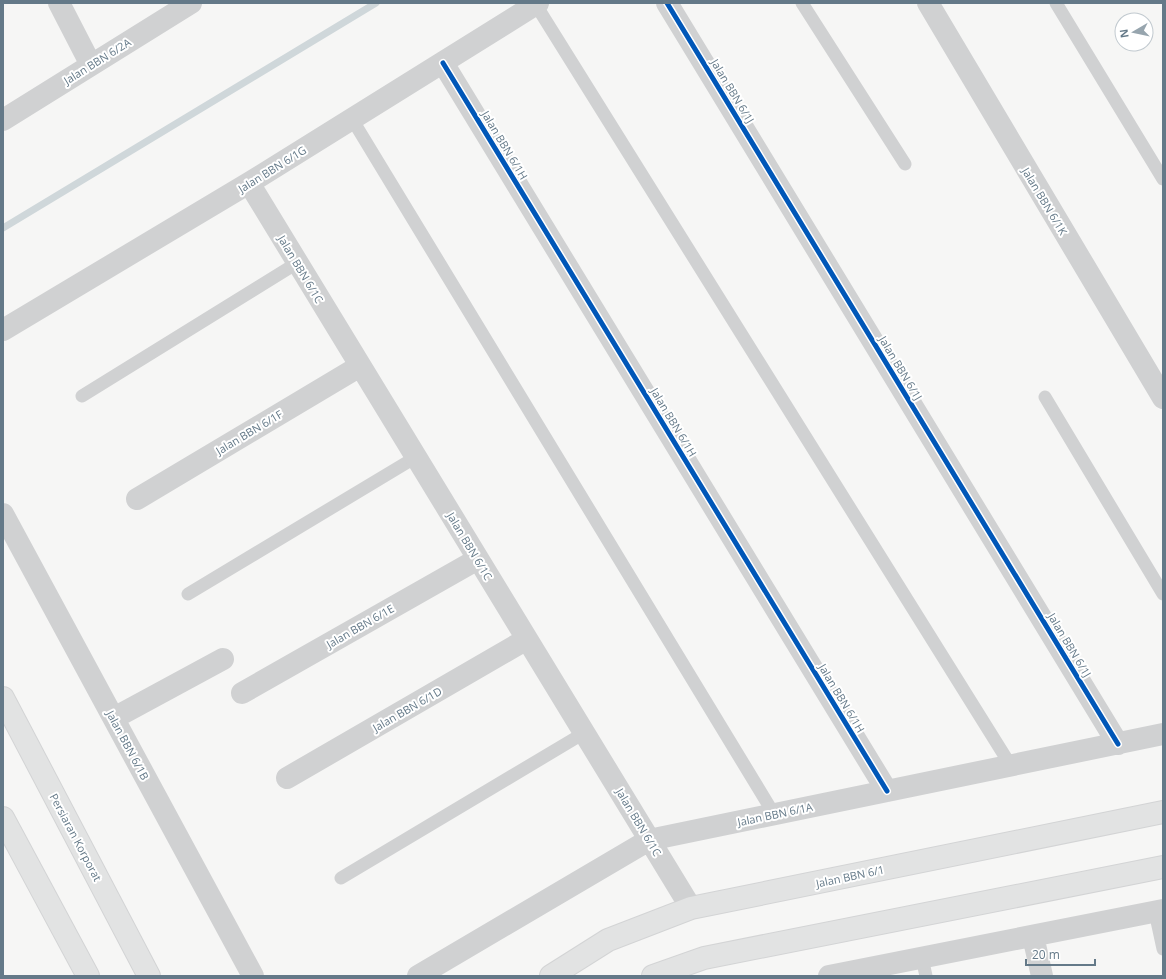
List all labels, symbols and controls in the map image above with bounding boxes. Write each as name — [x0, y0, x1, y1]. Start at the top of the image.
north arrow — [1114, 12, 1154, 52]
text: N — [1116, 28, 1132, 39]
street label: Jalan BBN 6/2A — [60, 34, 133, 88]
street label: Jalan BBN 6/1J — [707, 55, 758, 126]
street label: Jalan BBN 6/1H — [478, 107, 531, 182]
street label: Jalan BBN 6/1G — [234, 142, 309, 196]
street label: Jalan BBN 6/1K — [1018, 164, 1071, 238]
street label: Jalan BBN 6/1C — [274, 232, 327, 306]
street label: Jalan BBN 6/1J — [875, 332, 926, 403]
street label: Jalan BBN 6/1H — [647, 384, 700, 459]
street label: Jalan BBN 6/1F — [212, 406, 285, 458]
street label: Jalan BBN 6/1C — [443, 509, 496, 583]
street label: Jalan BBN 6/1E — [323, 601, 397, 652]
street label: Jalan BBN 6/1J — [1044, 609, 1095, 680]
street label: Jalan BBN 6/1H — [815, 660, 868, 735]
street label: Jalan BBN 6/1D — [369, 683, 444, 735]
street label: Jalan BBN 6/1B — [103, 707, 153, 782]
street label: Jalan BBN 6/1C — [612, 785, 665, 859]
street label: Persiaran Korporat — [47, 790, 106, 884]
street label: Jalan BBN 6/1A — [735, 799, 814, 829]
street label: Jalan BBN 6/1 — [813, 861, 886, 891]
scale bar — [1026, 941, 1095, 967]
text: 20 m — [1032, 946, 1060, 963]

